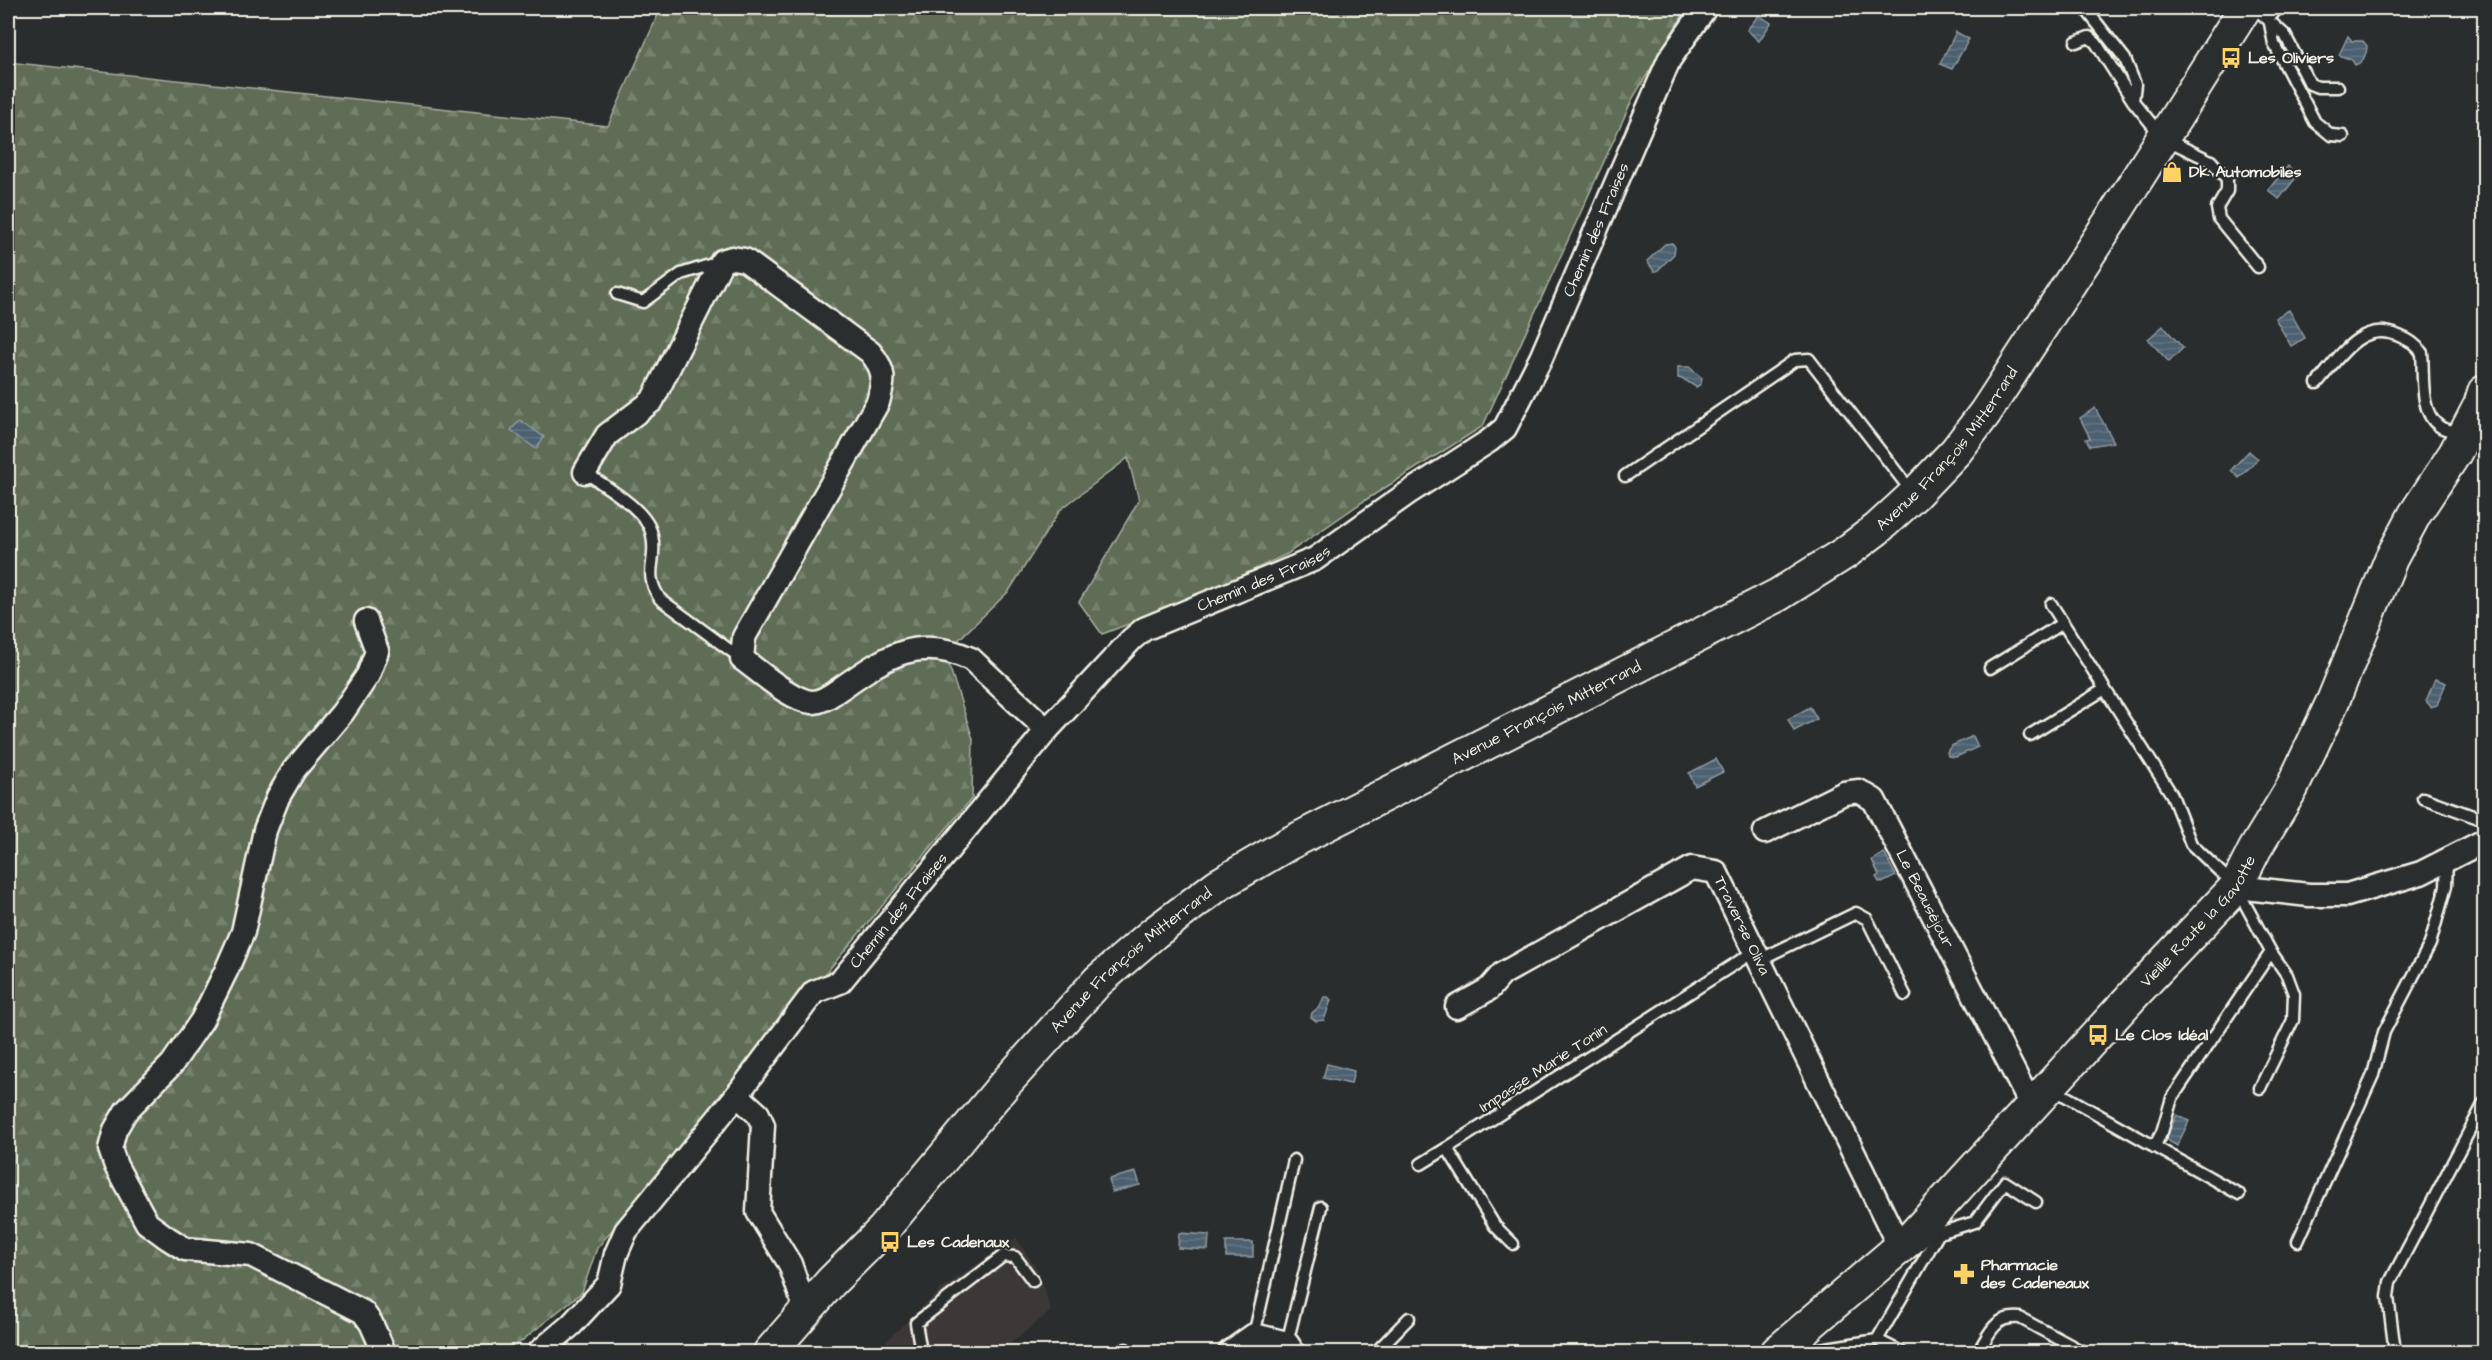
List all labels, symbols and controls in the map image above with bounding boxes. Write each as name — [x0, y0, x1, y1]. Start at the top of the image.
bus stop icon: Les Oliviers — [2219, 46, 2243, 70]
place label: Les Oliviers — [2248, 47, 2334, 69]
street label: Chemin des Fraises — [1558, 159, 1635, 300]
shop icon: Dk Automobiles — [2160, 160, 2184, 184]
place label: Dk Automobiles — [2189, 161, 2302, 183]
street label: Avenue François Mitterrand — [1871, 363, 2023, 536]
street label: Chemin des Fraises — [1194, 540, 1335, 617]
street label: Avenue François Mitterrand — [1448, 655, 1645, 770]
street label: Le Beauséjour — [1890, 846, 1959, 952]
street label: Chemin des Fraises — [845, 848, 953, 973]
street label: Vieille Route la Gavotte — [2135, 851, 2261, 992]
street label: Traverse Oliva — [1709, 872, 1776, 979]
street label: Avenue François Mitterrand — [1045, 882, 1216, 1038]
street label: Impasse Marie Tonin — [1475, 1018, 1611, 1118]
bus stop icon: Le Clos Idéal — [2086, 1023, 2110, 1047]
place label: Le Clos Idéal — [2115, 1024, 2209, 1046]
bus stop icon: Les Cadenaux — [878, 1230, 902, 1254]
place label: Les Cadenaux — [907, 1231, 1010, 1253]
place label: Pharmacie des Cadeneaux — [1980, 1254, 2090, 1294]
pharmacy icon: Pharmacie des Cadeneaux — [1952, 1262, 1976, 1286]

